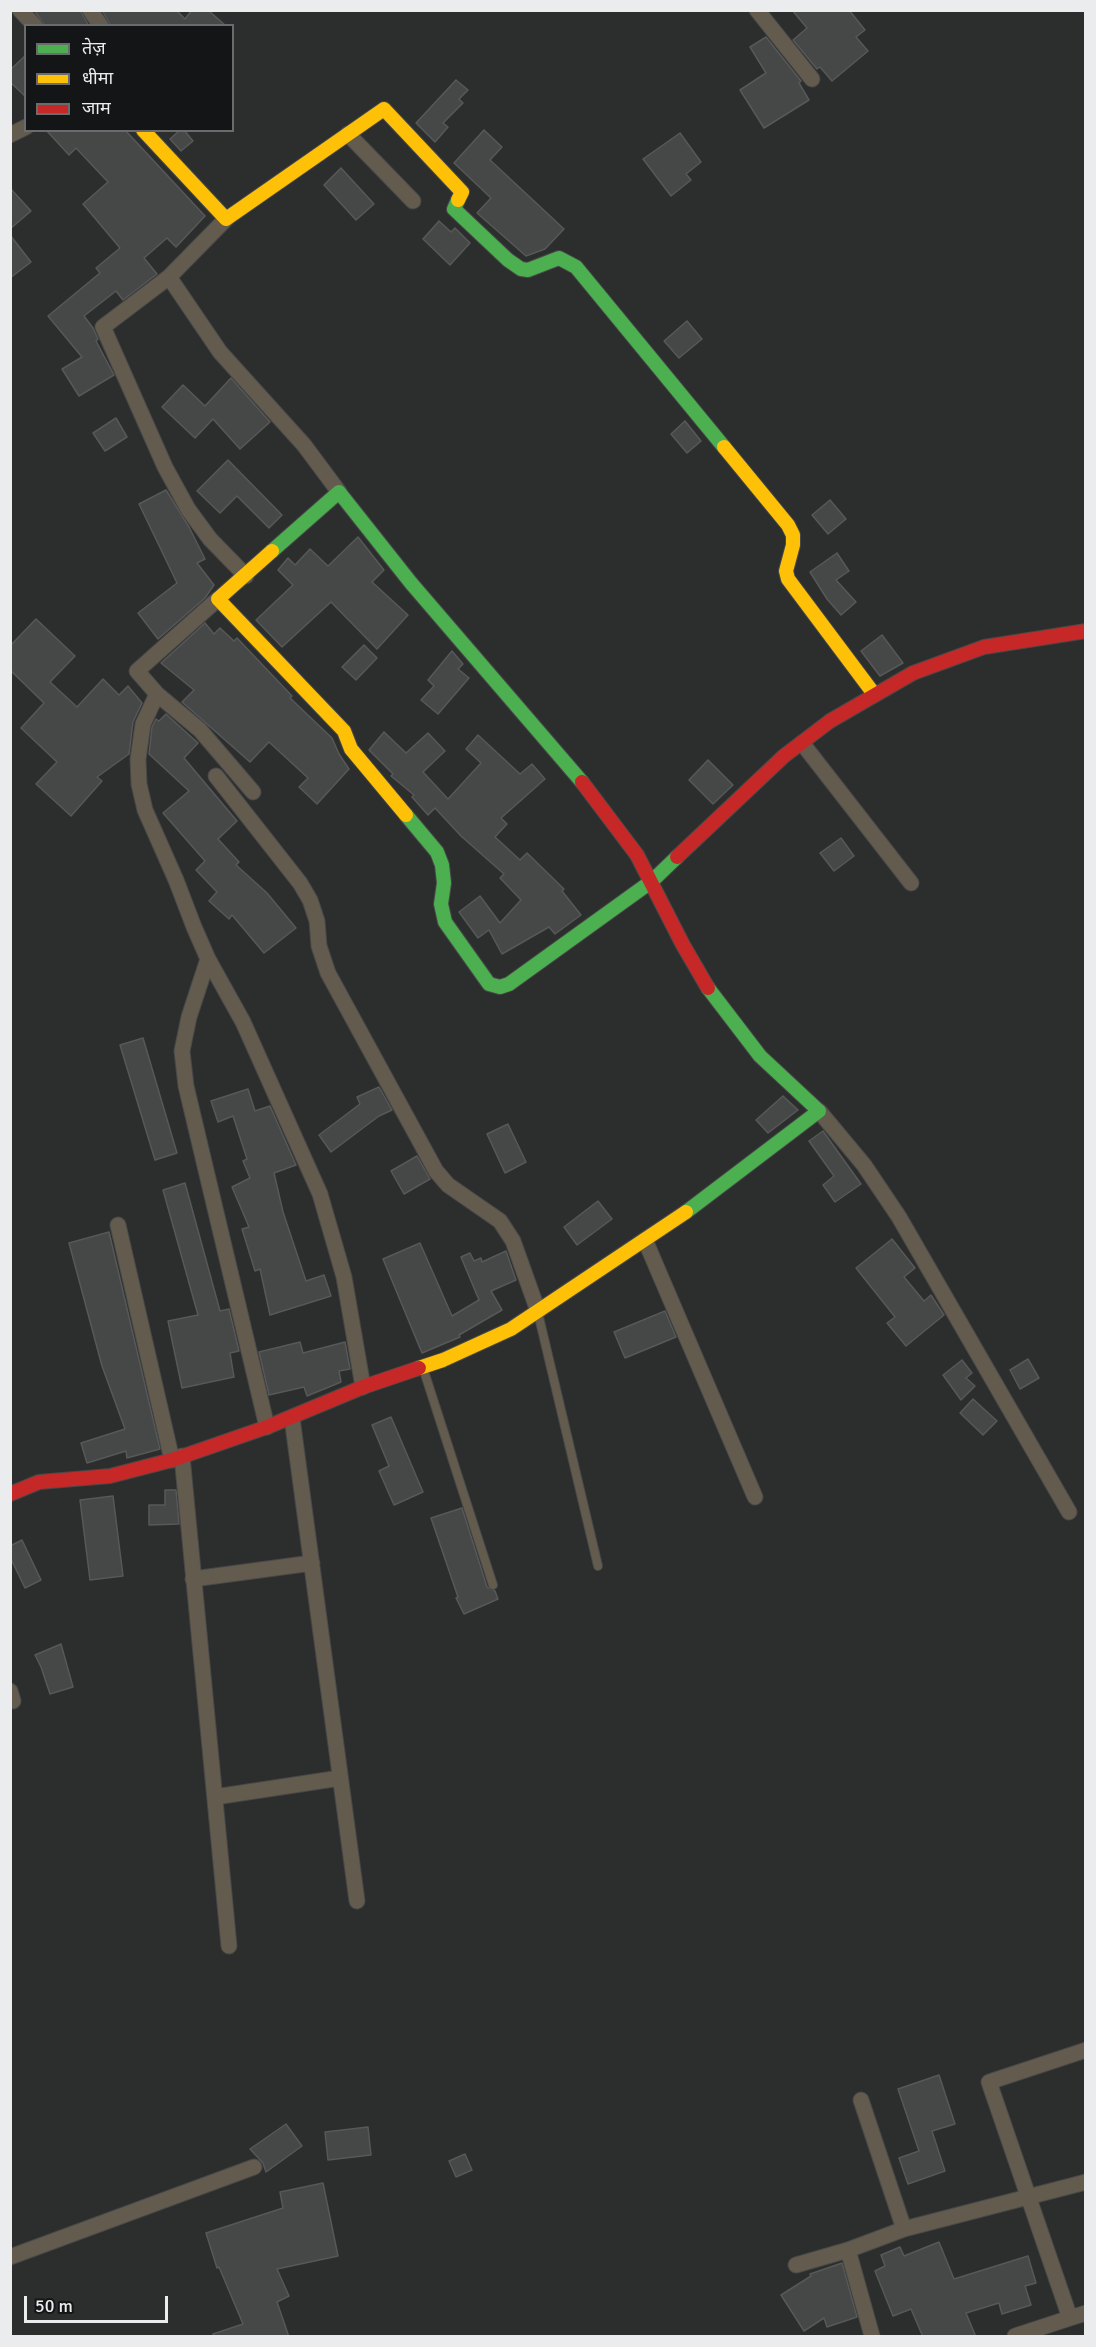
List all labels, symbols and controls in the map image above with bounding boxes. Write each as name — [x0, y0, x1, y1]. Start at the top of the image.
legend — [24, 24, 234, 132]
text: तेज़ — [82, 37, 106, 59]
text: धीमा — [82, 67, 113, 89]
text: जाम — [82, 97, 111, 119]
scale bar — [27, 2284, 171, 2322]
text: 50 m — [35, 2295, 73, 2317]

